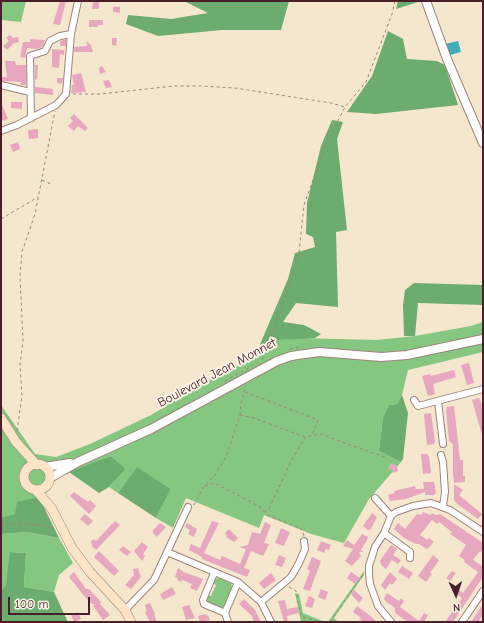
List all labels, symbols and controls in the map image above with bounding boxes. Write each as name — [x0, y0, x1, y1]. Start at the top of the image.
street label: Boulevard Jean Monnet — [155, 335, 279, 411]
north arrow — [436, 575, 476, 615]
scale bar — [10, 589, 92, 615]
text: 100 m — [15, 597, 48, 611]
text: N — [453, 601, 461, 614]

